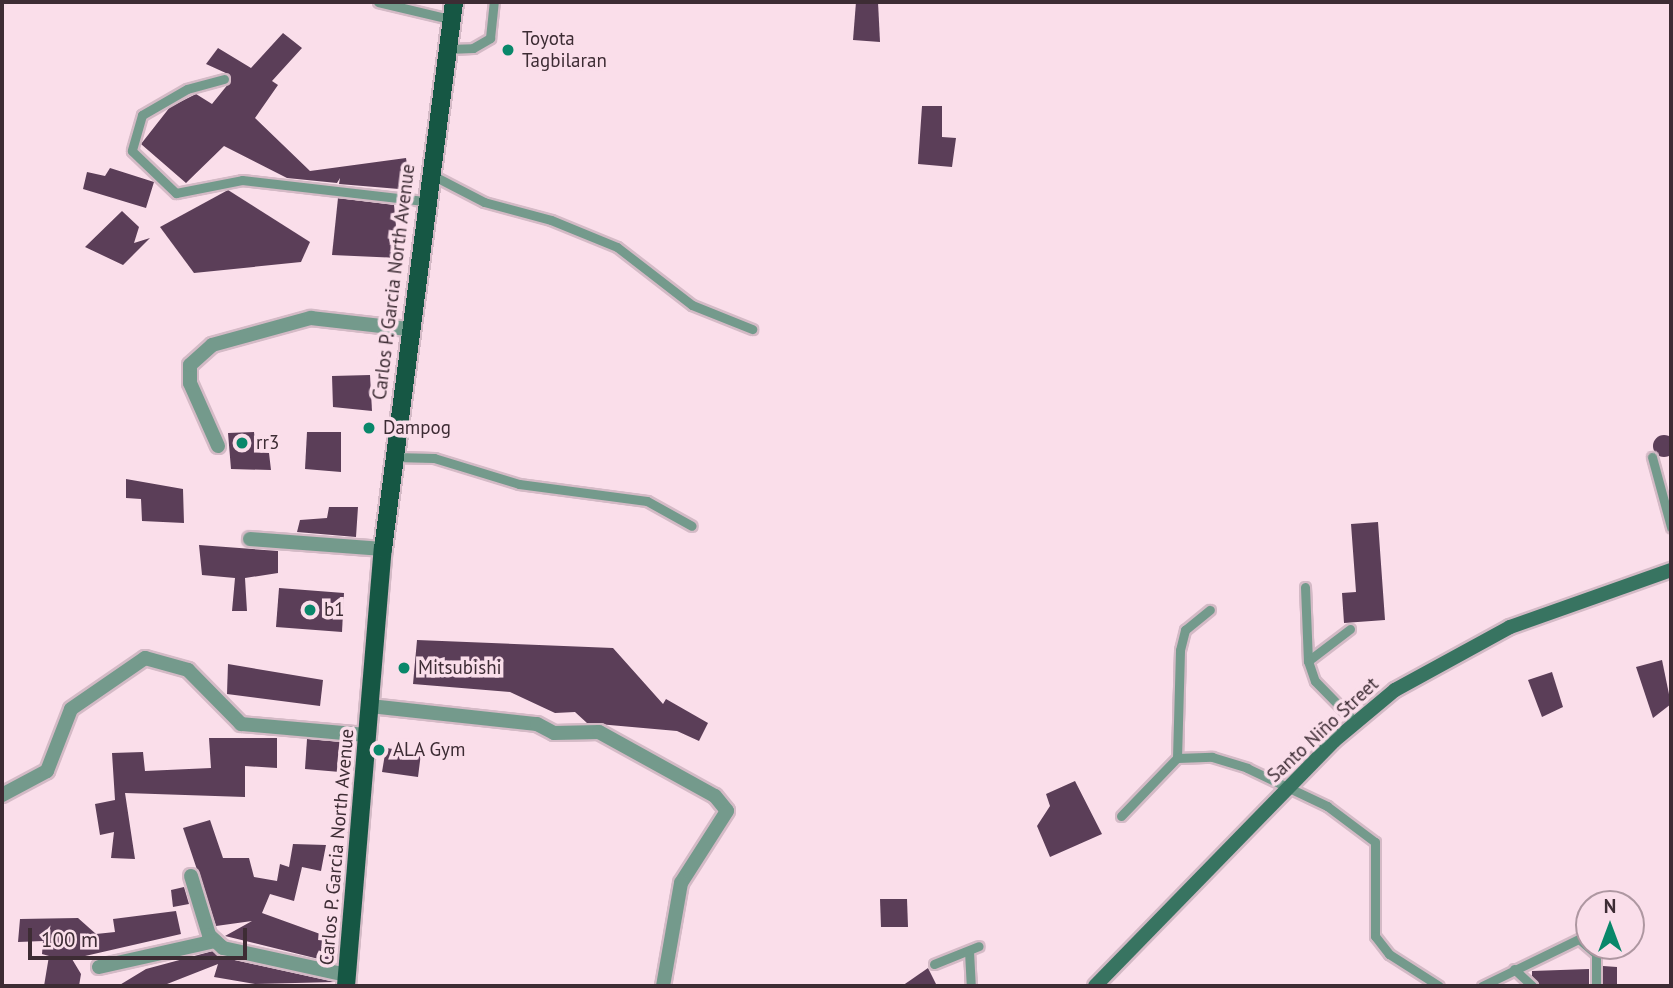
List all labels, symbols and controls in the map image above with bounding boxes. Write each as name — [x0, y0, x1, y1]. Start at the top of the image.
place label: Toyota Tagbilaran — [522, 28, 607, 72]
marker: Toyota Tagbilaran — [500, 42, 516, 58]
street label: Carlos P. Garcia North Avenue — [368, 162, 420, 402]
place label: Dampog — [383, 417, 451, 439]
marker: Dampog — [361, 420, 377, 436]
place label: rr3 — [256, 432, 279, 454]
marker: rr3 — [234, 435, 250, 451]
place label: b1 — [324, 599, 345, 621]
marker: b1 — [302, 602, 318, 618]
place label: Mitsubishi — [418, 657, 502, 679]
marker: Mitsubishi — [396, 660, 412, 676]
street label: Santo Niño Street — [1263, 673, 1383, 787]
street label: Carlos P. Garcia North Avenue — [315, 727, 359, 967]
place label: ALA Gym — [393, 739, 466, 761]
marker: ALA Gym — [371, 742, 387, 758]
north arrow — [1575, 890, 1645, 960]
text: N — [1604, 894, 1616, 918]
scale bar — [32, 914, 250, 958]
text: 100 m — [41, 926, 98, 953]

